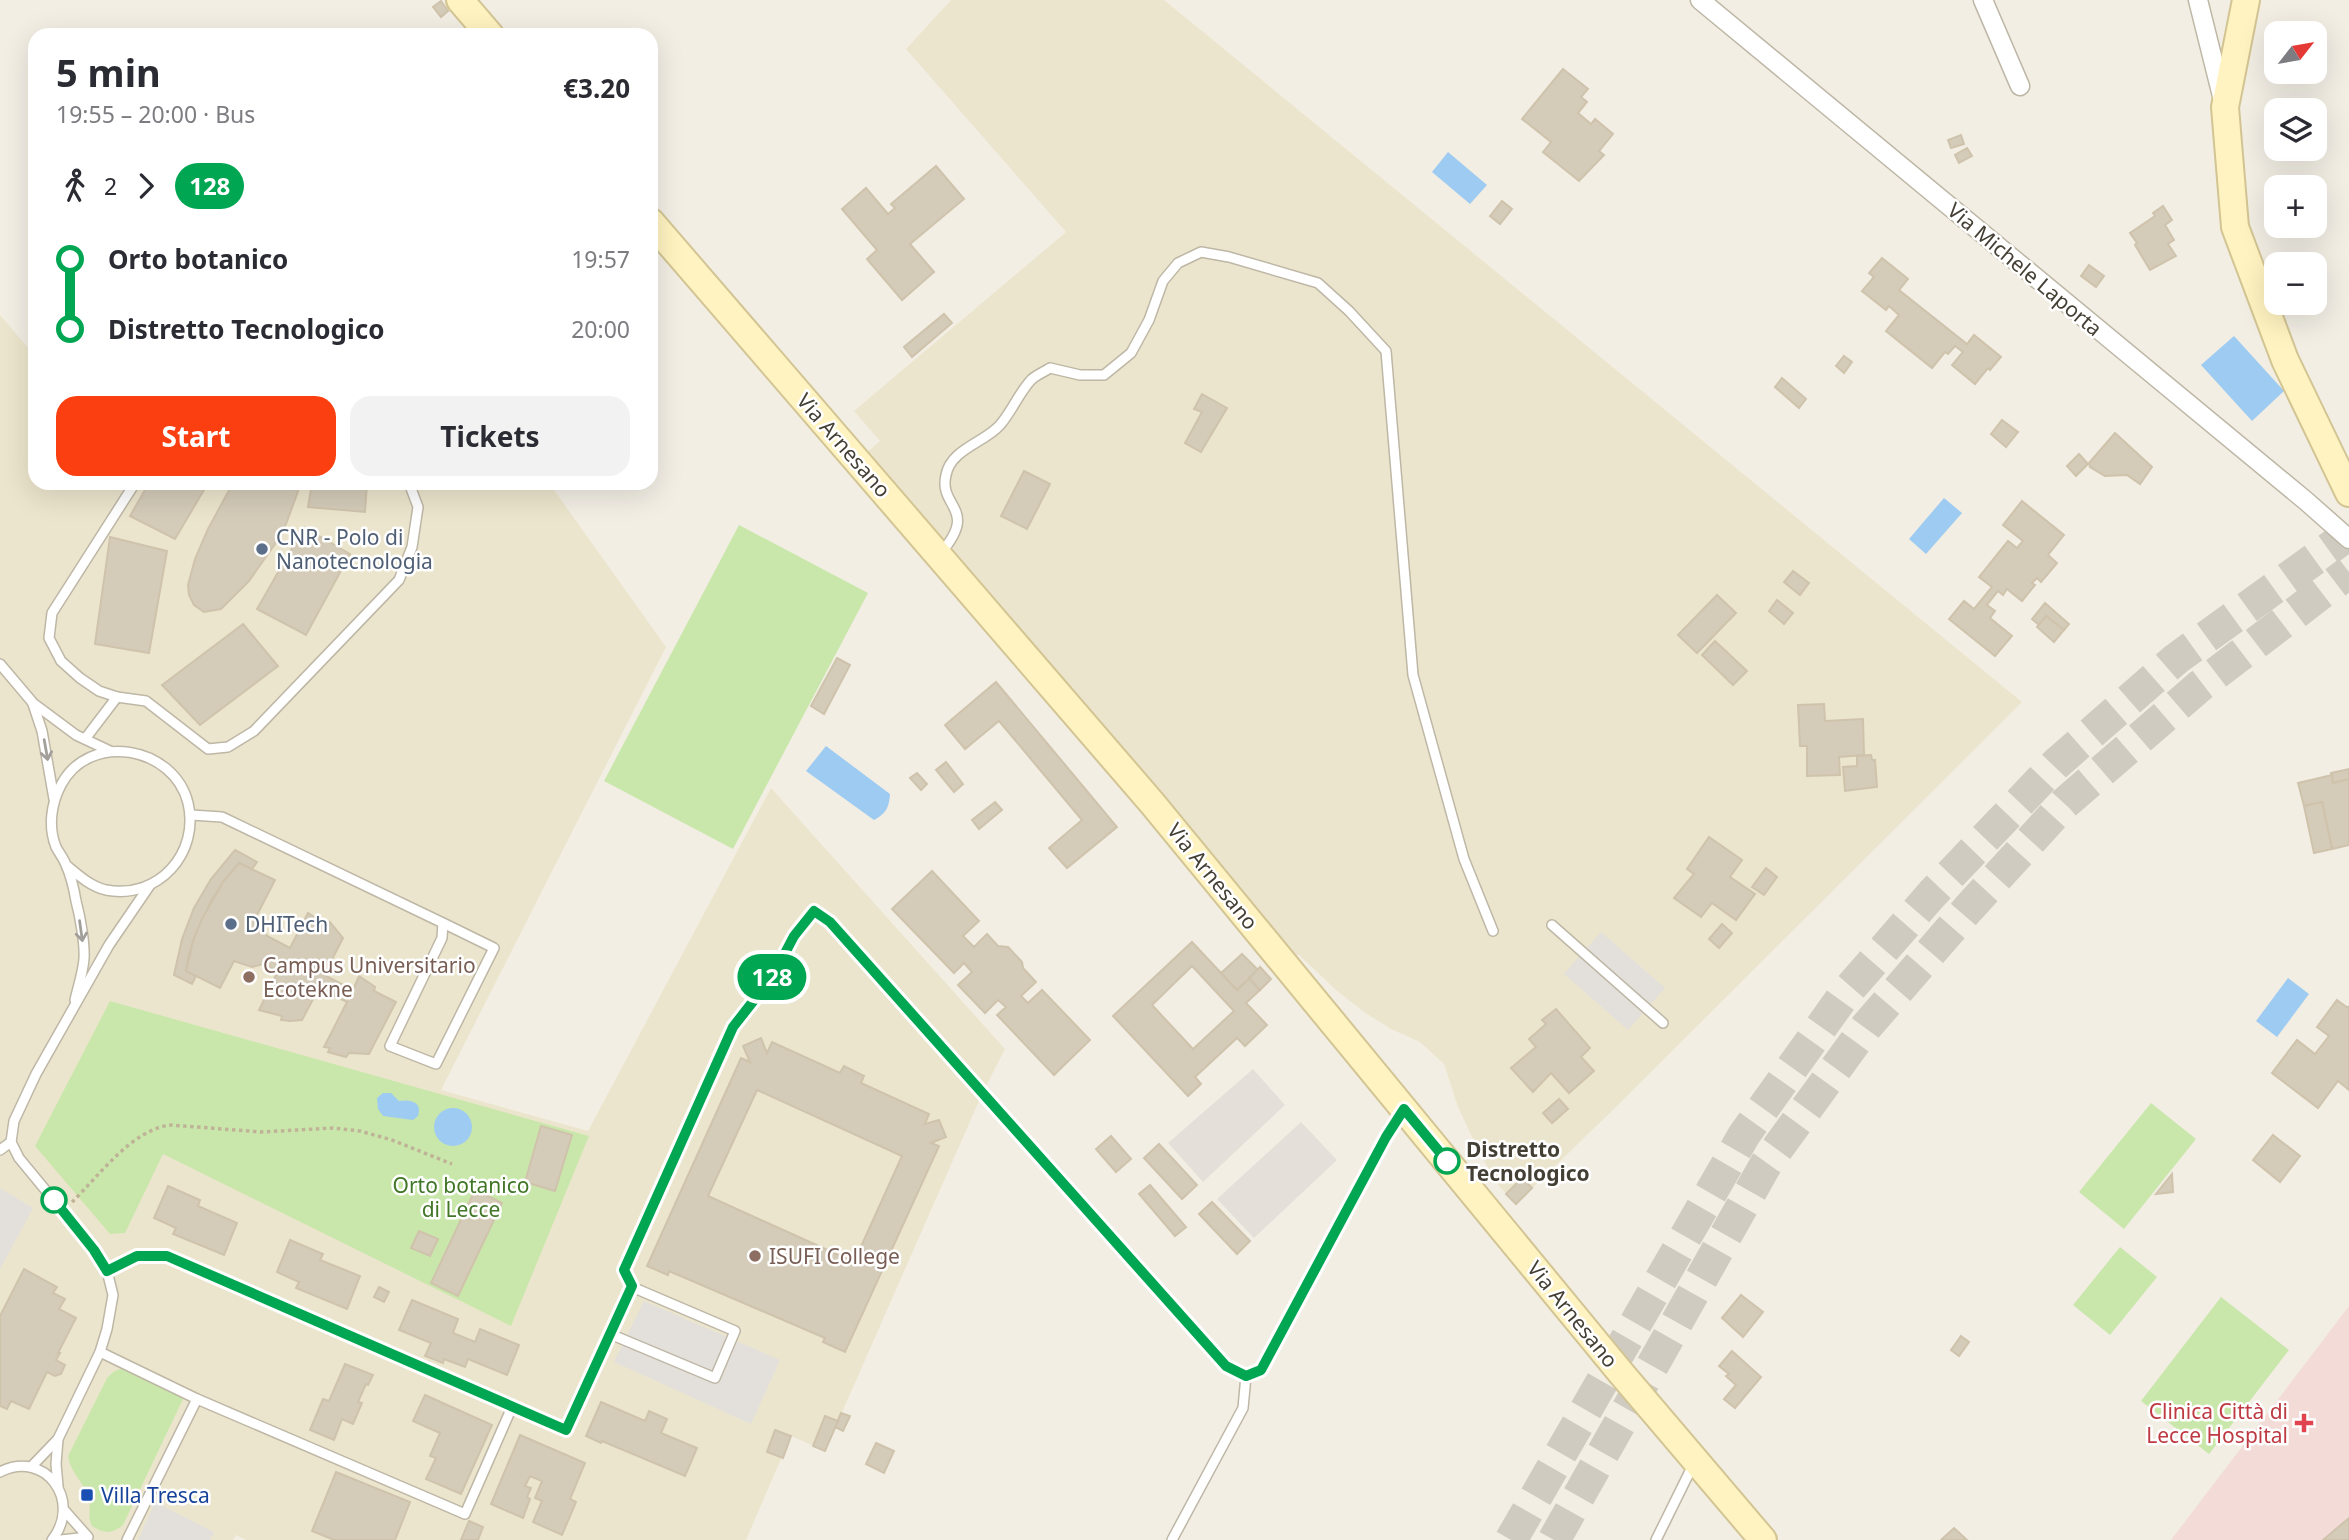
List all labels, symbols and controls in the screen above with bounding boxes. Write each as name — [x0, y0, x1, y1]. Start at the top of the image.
north arrow — [2264, 21, 2328, 84]
map controls — [2264, 21, 2327, 315]
text: 5 min — [56, 46, 161, 98]
text: €3.20 — [563, 70, 630, 106]
text: 19:55 – 20:00 · Bus — [56, 98, 255, 130]
button: layers — [2264, 98, 2327, 161]
icon: walk — [56, 167, 94, 205]
icon: forward — [127, 167, 165, 205]
text: 128 — [189, 169, 230, 202]
text: 2 — [104, 170, 117, 202]
button: + — [2264, 175, 2327, 238]
street label: Via Michele Laporta — [1942, 196, 2108, 342]
text: Orto botanico — [108, 241, 288, 277]
text: 19:57 — [571, 243, 630, 275]
button: − — [2264, 252, 2327, 315]
text: Distretto Tecnologico — [108, 311, 384, 347]
text: 20:00 — [571, 313, 630, 345]
street label: Via Arnesano — [791, 387, 897, 503]
button: Start — [56, 396, 336, 476]
button: Tickets — [350, 396, 630, 476]
place label: CNR - Polo di Nanotecnologia — [276, 523, 433, 575]
marker: CNR - Polo di Nanotecnologia — [254, 541, 270, 557]
one-way arrow — [40, 738, 53, 761]
street label: Via Arnesano — [1161, 817, 1265, 935]
place label: DHITech — [245, 910, 328, 938]
marker: DHITech — [223, 916, 239, 932]
one-way arrow — [74, 920, 87, 942]
place label: Campus Universitario Ecotekne — [263, 951, 476, 1003]
line badge: 128 — [732, 954, 812, 1000]
text: 128 — [751, 960, 793, 993]
marker: Campus Universitario Ecotekne — [241, 969, 257, 985]
place label: Distretto Tecnologico — [1466, 1135, 1590, 1187]
marker: Distretto Tecnologico — [1434, 1148, 1460, 1174]
park label: Orto botanico di Lecce — [393, 1171, 529, 1223]
unlabelled marker — [41, 1187, 67, 1213]
place label: ISUFI College — [769, 1242, 900, 1270]
marker: ISUFI College — [747, 1248, 763, 1264]
street label: Via Arnesano — [1521, 1255, 1625, 1373]
place label: Clinica Città di Lecce Hospital — [2146, 1397, 2288, 1449]
marker: Clinica Città di Lecce Hospital — [2294, 1413, 2314, 1433]
place label: Villa Tresca — [101, 1481, 210, 1509]
marker: Villa Tresca — [79, 1487, 95, 1503]

